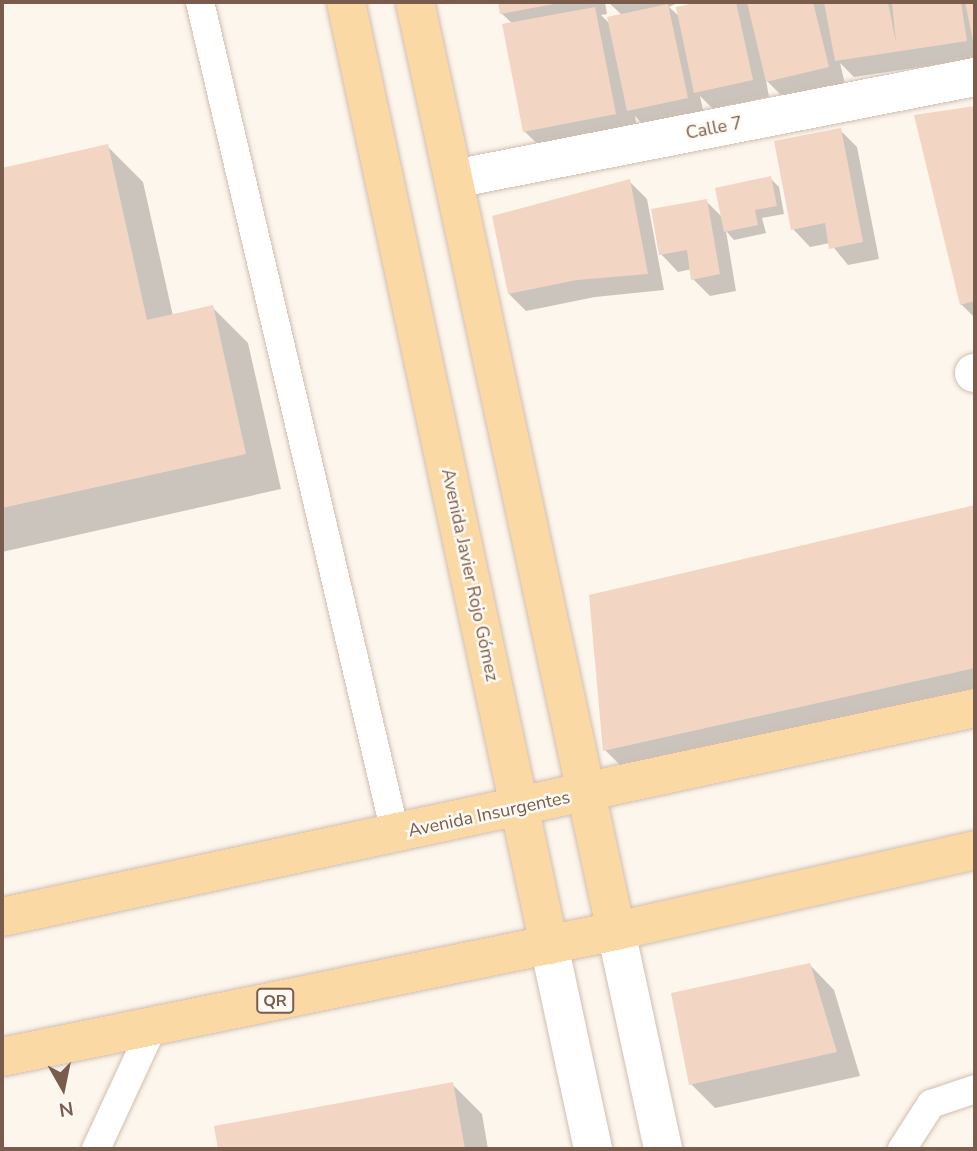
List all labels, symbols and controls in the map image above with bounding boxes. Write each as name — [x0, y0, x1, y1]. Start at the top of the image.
street label: Calle 7 — [684, 112, 744, 144]
street label: Avenida Javier Rojo Gómez — [437, 467, 503, 683]
street label: Avenida Insurgentes — [406, 786, 572, 842]
road number: QR — [256, 988, 294, 1014]
north arrow — [28, 1053, 98, 1123]
text: N — [57, 1095, 75, 1123]

